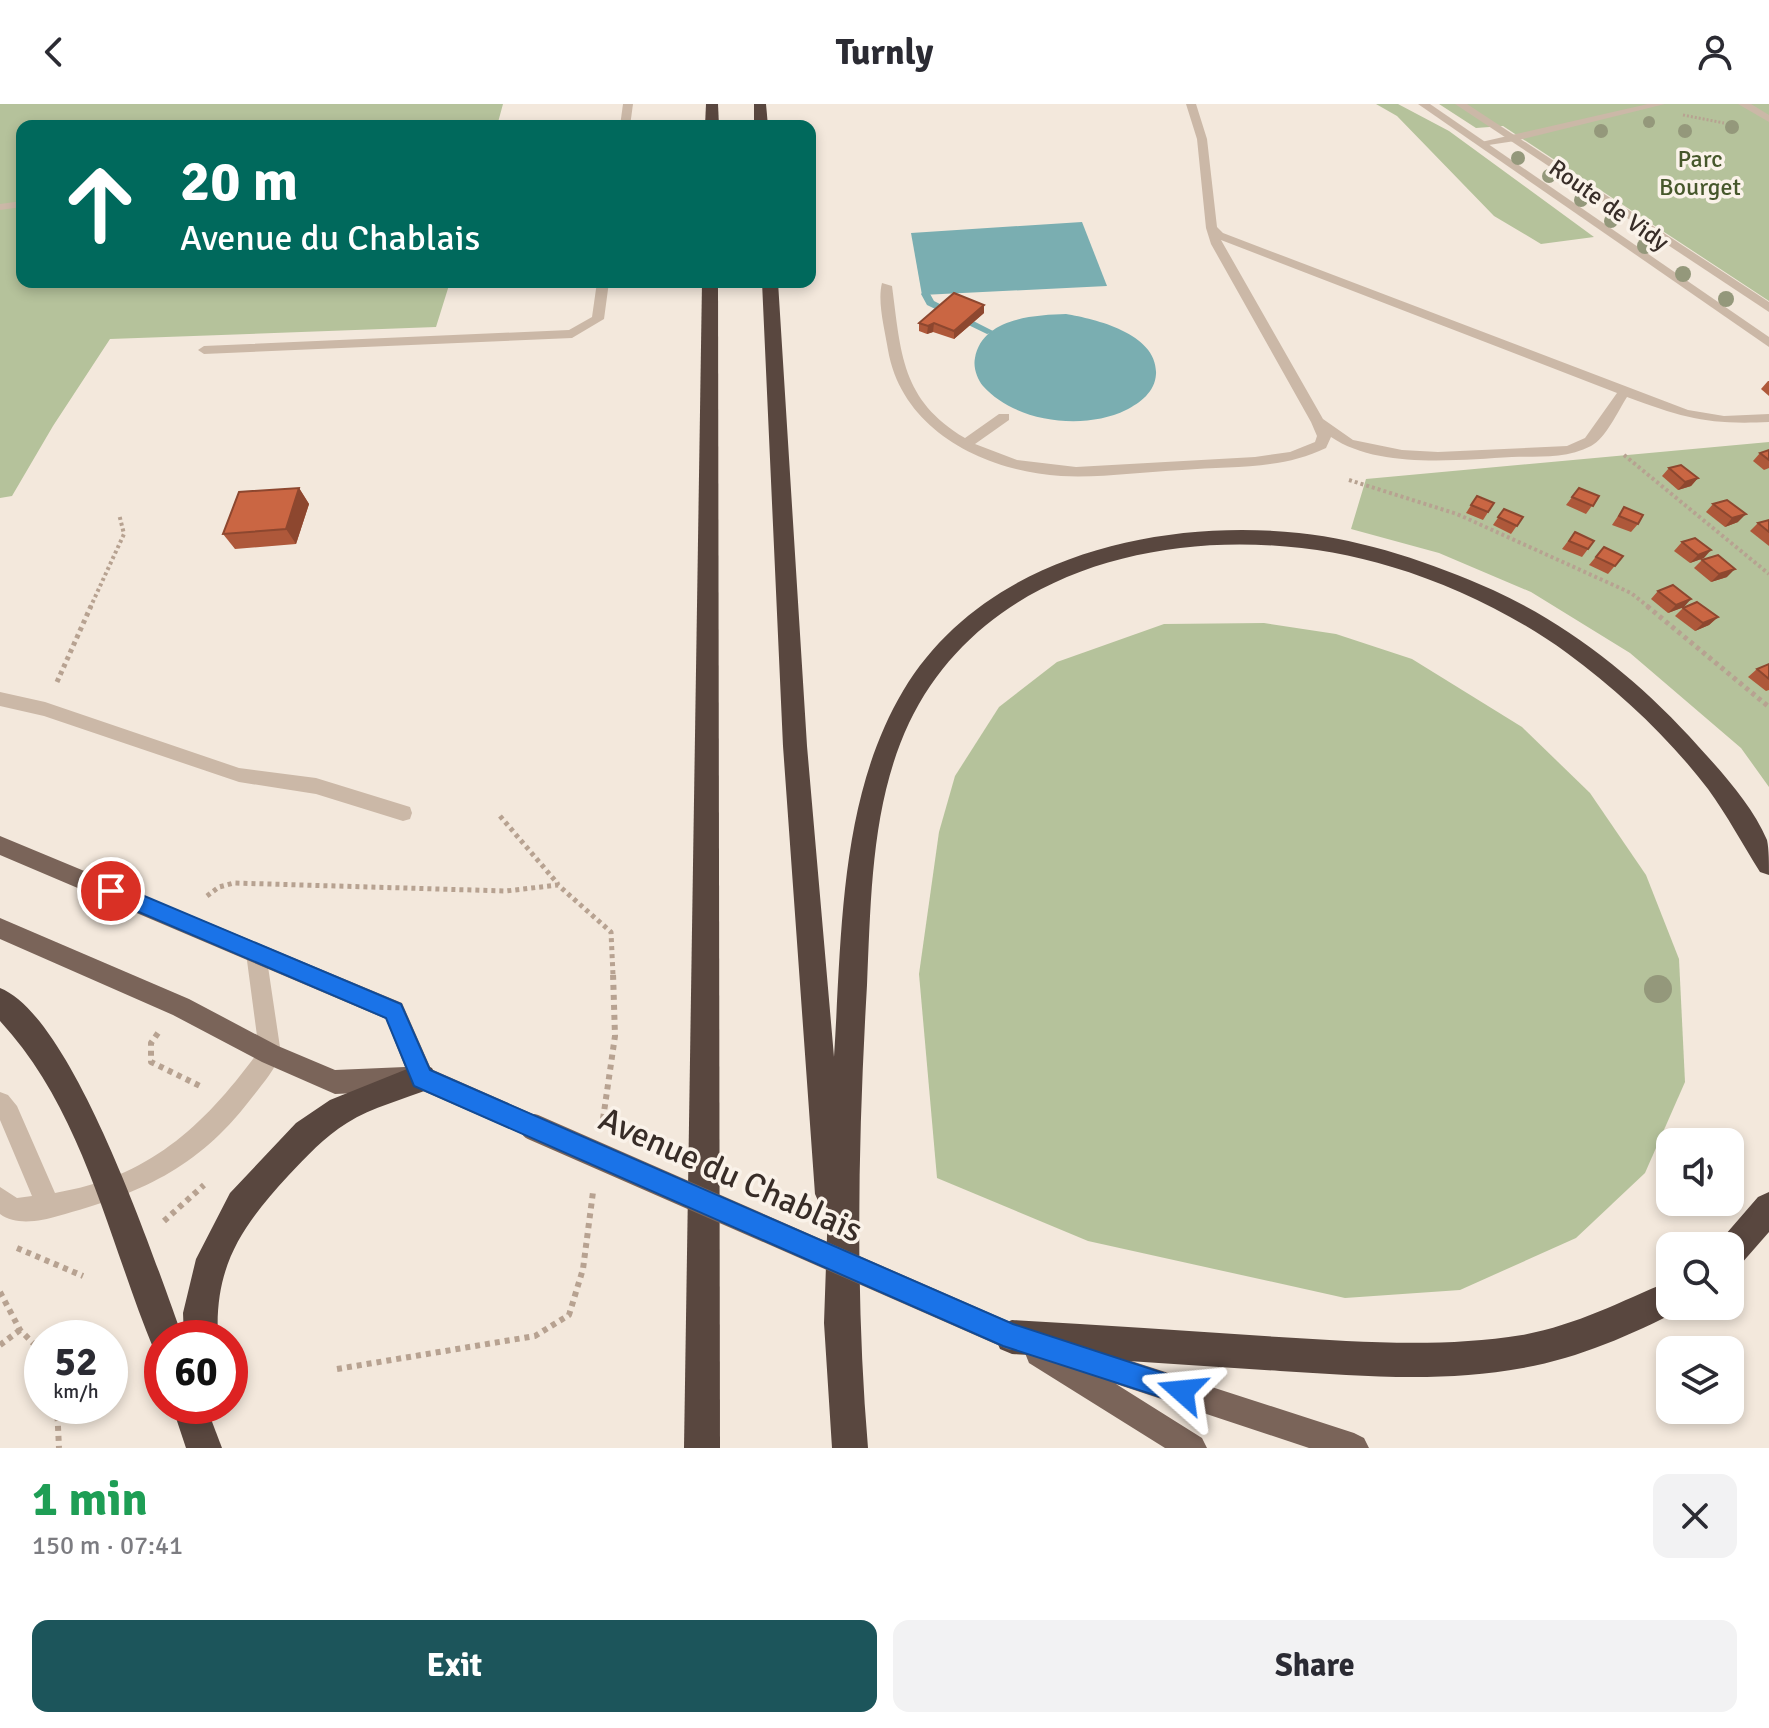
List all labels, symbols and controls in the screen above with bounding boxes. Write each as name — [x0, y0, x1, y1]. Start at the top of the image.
icon: back — [32, 30, 76, 74]
text: Turnly — [836, 30, 933, 75]
icon: person — [1693, 30, 1737, 74]
park label: Parc Bourget — [1659, 144, 1741, 202]
text: 20 m — [180, 147, 298, 216]
icon: ahead — [48, 152, 152, 256]
street label: Route de Vidy — [1543, 153, 1675, 257]
text: Avenue du Chablais — [180, 216, 480, 261]
pin — [77, 857, 145, 925]
icon: arrive — [89, 869, 133, 913]
street label: Avenue du Chablais — [593, 1098, 869, 1252]
map controls — [1656, 1128, 1744, 1424]
button: sound — [1656, 1128, 1744, 1216]
button: search — [1656, 1232, 1744, 1320]
speed limit sign: 60 — [144, 1320, 248, 1424]
button: layers — [1656, 1336, 1744, 1424]
text: 52 — [54, 1337, 98, 1387]
position arrow — [1140, 1349, 1224, 1433]
text: km/h — [53, 1379, 99, 1404]
text: 1 min — [32, 1470, 148, 1529]
button: close — [1653, 1474, 1737, 1558]
text: 150 m · 07:41 — [32, 1530, 183, 1562]
button: Exit — [32, 1620, 877, 1712]
button: Share — [893, 1620, 1737, 1712]

